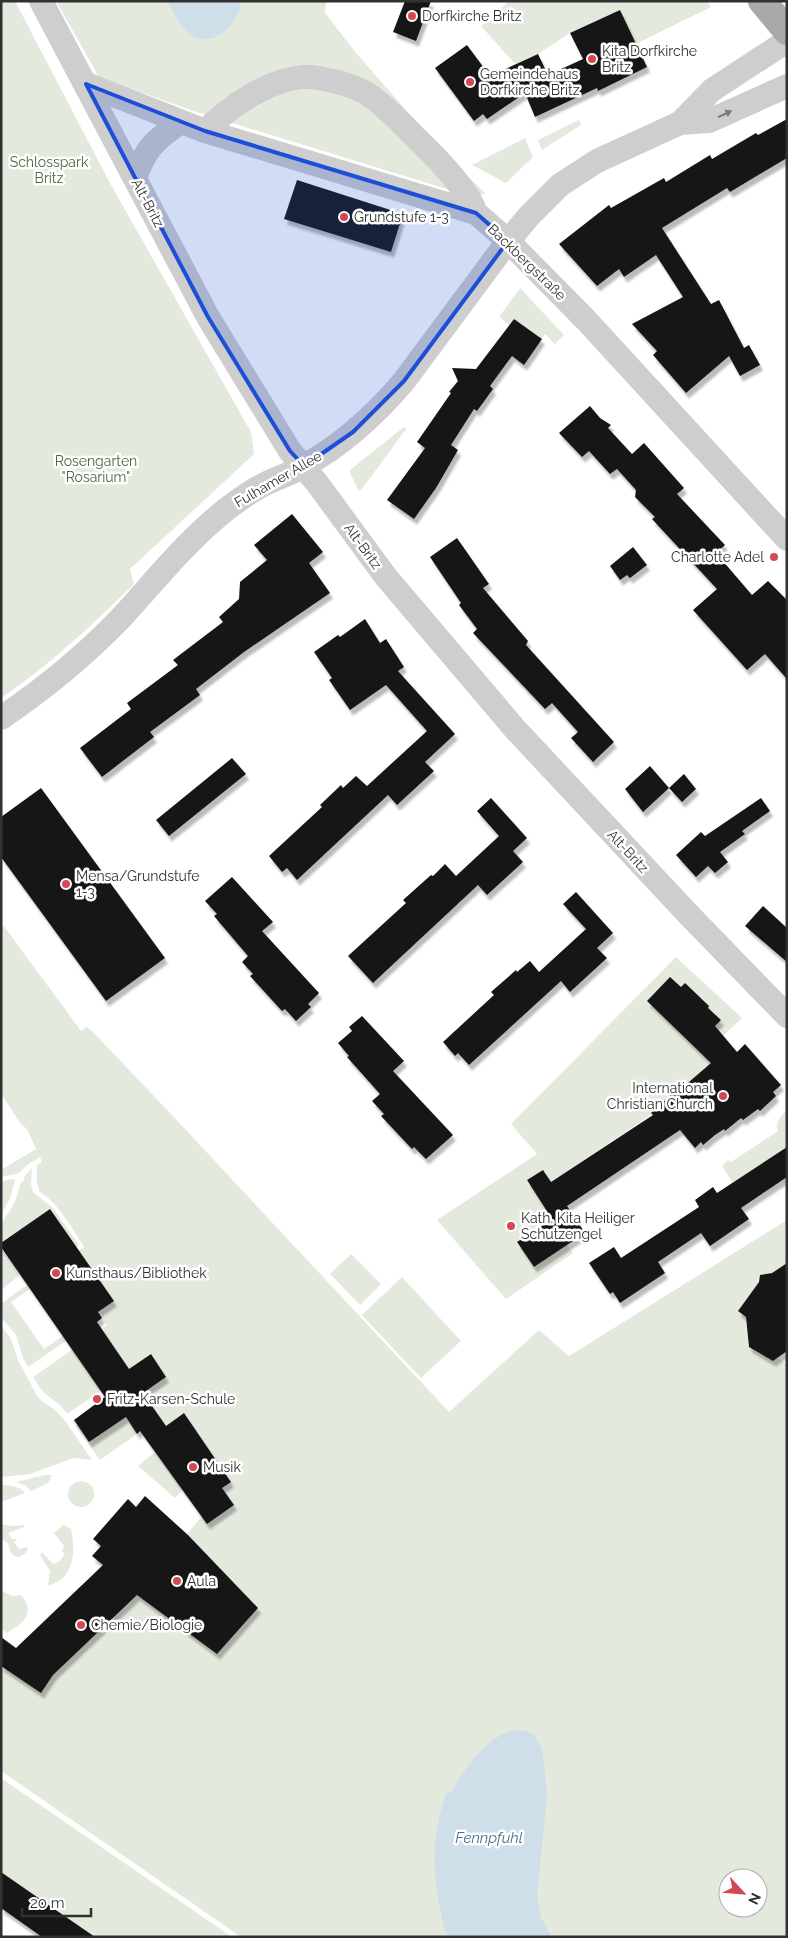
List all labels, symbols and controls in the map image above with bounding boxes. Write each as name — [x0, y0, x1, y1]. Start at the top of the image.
place label: Dorfkirche Britz — [422, 8, 522, 24]
marker: Dorfkirche Britz — [406, 10, 418, 22]
place label: Kita Dorfkirche Britz — [602, 43, 697, 75]
marker: Kita Dorfkirche Britz — [586, 53, 598, 65]
place label: Gemeindehaus Dorfkirche Britz — [480, 66, 580, 98]
marker: Gemeindehaus Dorfkirche Britz — [464, 76, 476, 88]
one-way arrow — [718, 109, 732, 117]
park label: Schlosspark Britz — [10, 154, 89, 186]
street label: Alt-Britz — [129, 176, 167, 230]
place label: Grundstufe 1-3 — [354, 209, 449, 225]
marker: Grundstufe 1-3 — [338, 211, 350, 223]
street label: Backbergstraße — [485, 221, 569, 303]
street label: Fulhamer Allee — [232, 448, 324, 510]
park label: Rosengarten "Rosarium" — [55, 453, 137, 485]
street label: Alt-Britz — [341, 520, 385, 572]
place label: Charlotte Adel — [671, 549, 764, 565]
marker: Charlotte Adel — [768, 551, 780, 563]
street label: Alt-Britz — [604, 826, 652, 876]
place label: Mensa/Grundstufe 1-3 — [76, 868, 200, 900]
marker: Mensa/Grundstufe 1-3 — [60, 878, 72, 890]
place label: International Christian Church — [607, 1080, 713, 1112]
marker: International Christian Church — [717, 1090, 729, 1102]
place label: Kath. Kita Heiliger Schutzengel — [521, 1210, 635, 1242]
marker: Kath. Kita Heiliger Schutzengel — [505, 1220, 517, 1232]
place label: Kunsthaus/Bibliothek — [66, 1265, 207, 1281]
marker: Kunsthaus/Bibliothek — [50, 1267, 62, 1279]
place label: Fritz-Karsen-Schule — [107, 1391, 235, 1407]
marker: Fritz-Karsen-Schule — [91, 1393, 103, 1405]
place label: Musik — [203, 1459, 241, 1475]
marker: Musik — [187, 1461, 199, 1473]
place label: Aula — [187, 1573, 216, 1589]
marker: Aula — [171, 1575, 183, 1587]
place label: Chemie/Biologie — [91, 1617, 202, 1633]
marker: Chemie/Biologie — [75, 1619, 87, 1631]
water label: Fennpfuhl — [455, 1829, 523, 1847]
north arrow — [718, 1868, 768, 1918]
scale bar — [22, 1886, 91, 1918]
text: N — [745, 1890, 764, 1907]
text: 20 m — [30, 1894, 65, 1912]

